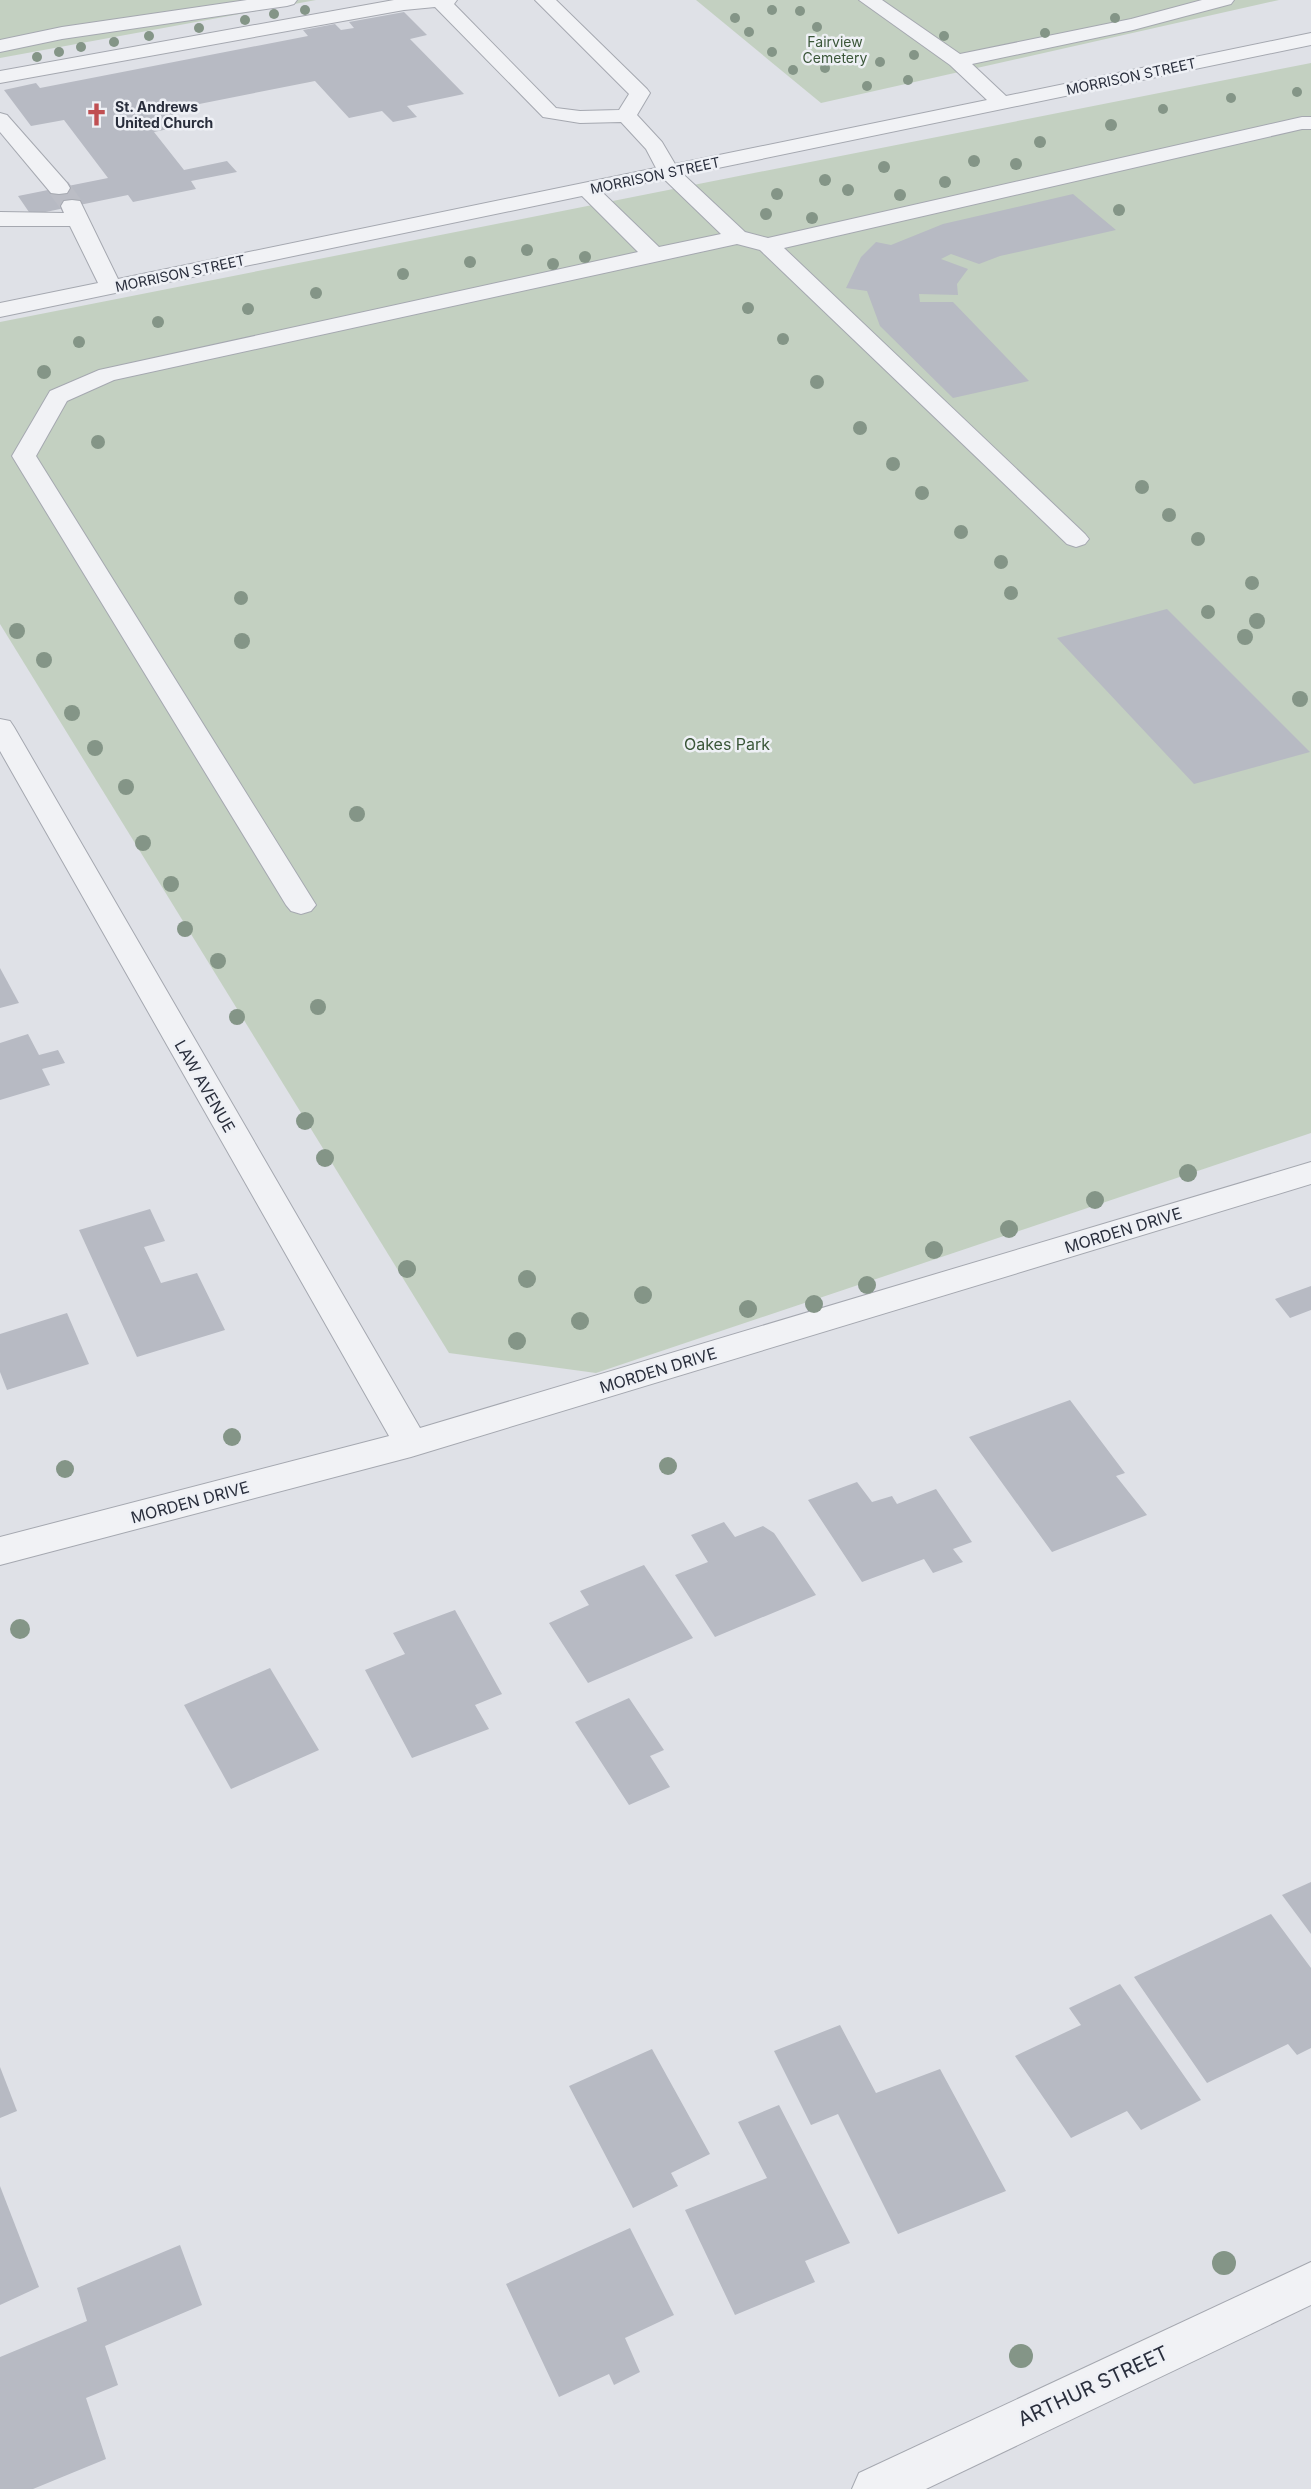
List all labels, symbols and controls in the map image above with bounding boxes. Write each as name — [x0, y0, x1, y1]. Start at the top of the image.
park label: Fairview Cemetery — [803, 33, 868, 66]
street label: MORRISON STREET — [1065, 54, 1197, 98]
place label: St. Andrews United Church — [115, 98, 213, 131]
church icon: St. Andrews United Church — [84, 101, 110, 127]
street label: MORRISON STREET — [589, 153, 721, 197]
street label: MORRISON STREET — [114, 251, 246, 295]
park label: Oakes Park — [684, 734, 770, 754]
street label: LAW AVENUE — [170, 1036, 240, 1136]
street label: MORDEN DRIVE — [1062, 1203, 1184, 1257]
street label: MORDEN DRIVE — [597, 1343, 719, 1397]
street label: MORDEN DRIVE — [129, 1477, 251, 1527]
street label: ARTHUR STREET — [1014, 2341, 1172, 2431]

